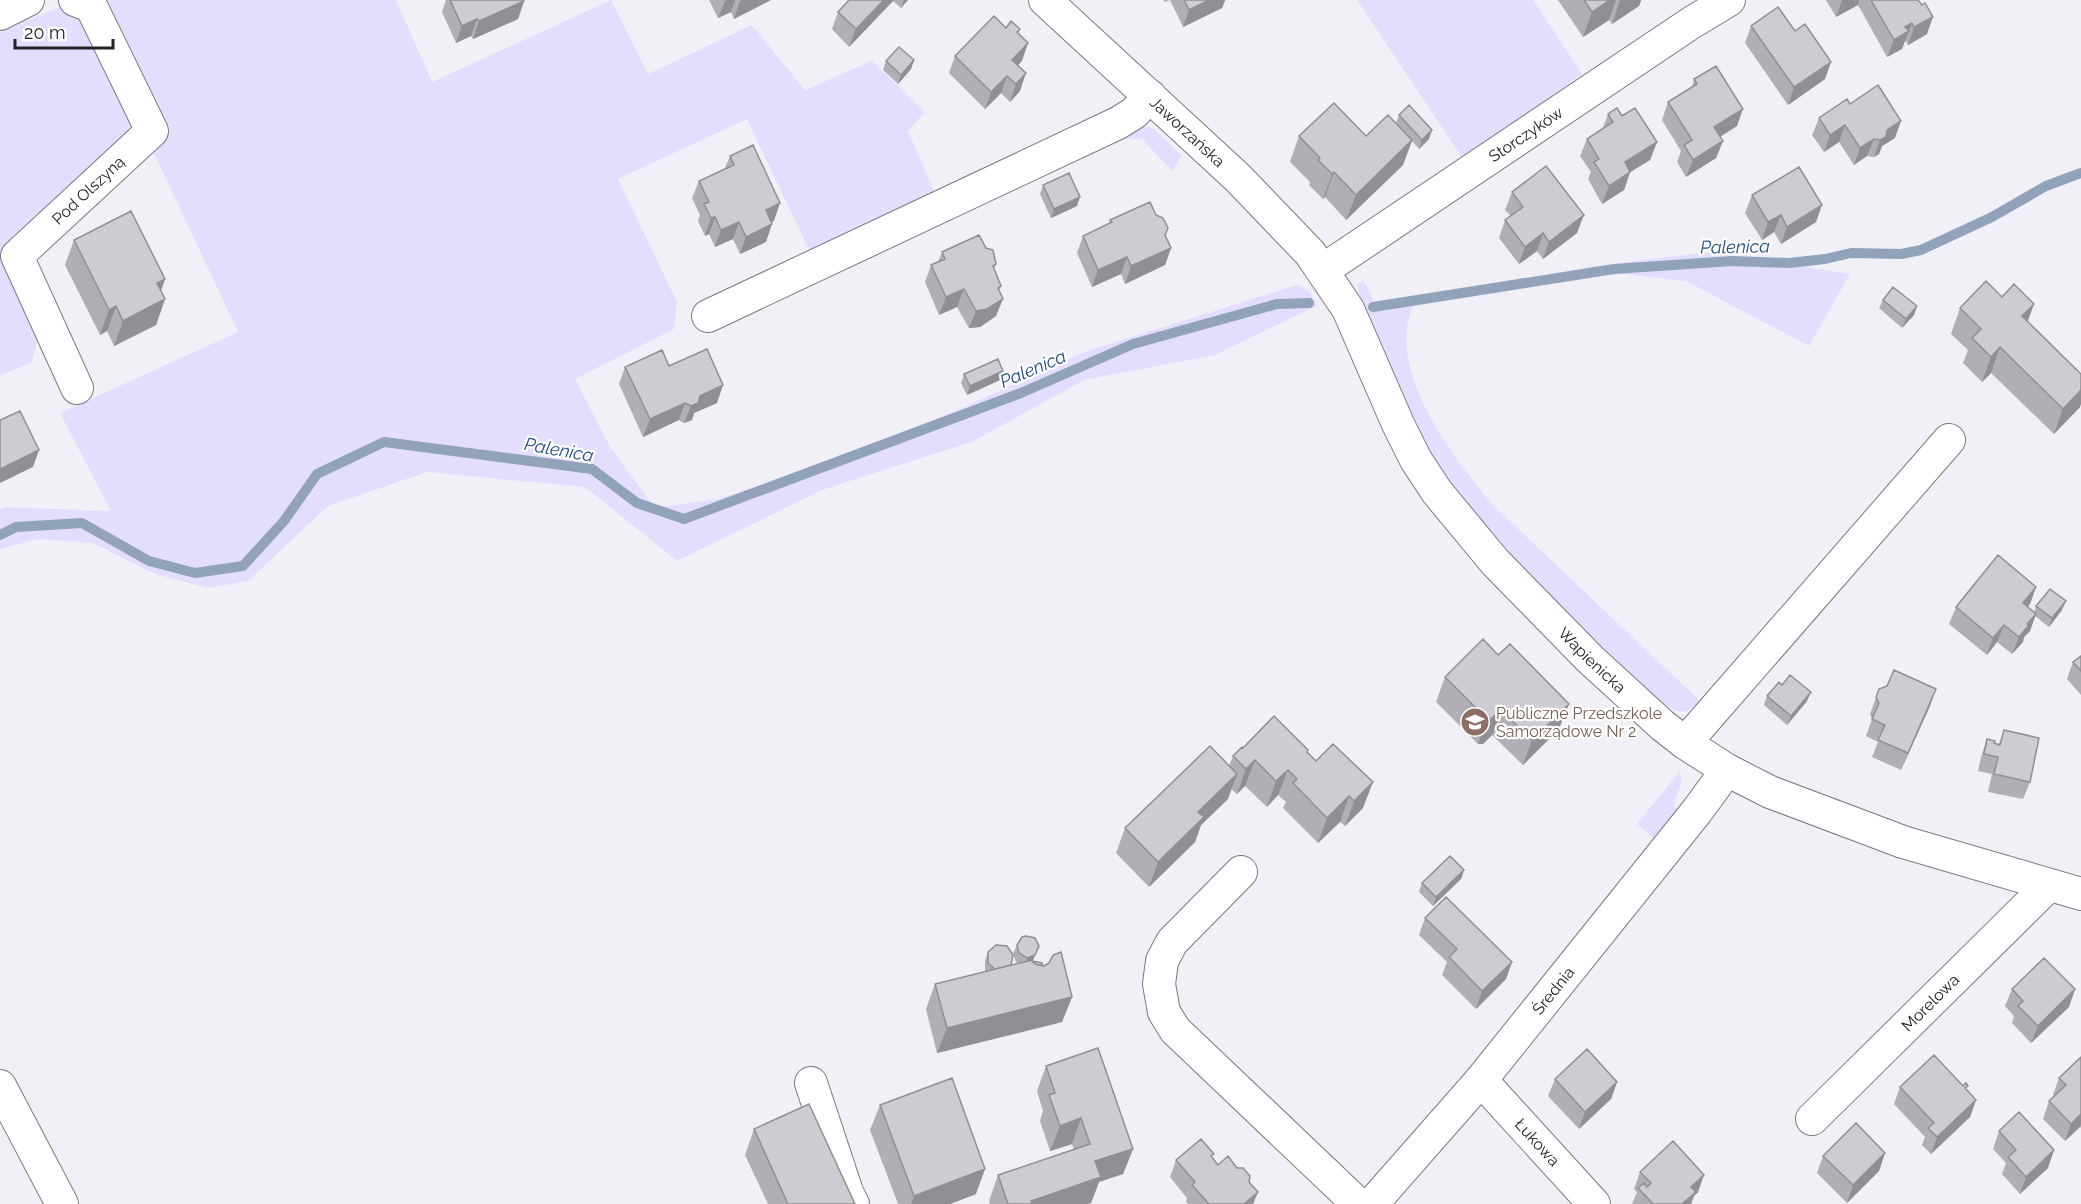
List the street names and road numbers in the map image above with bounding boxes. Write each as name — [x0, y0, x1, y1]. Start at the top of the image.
street label: Jaworzańska — [1146, 93, 1229, 171]
street label: Storczyków — [1485, 103, 1567, 166]
street label: Pod Olszyną — [48, 152, 128, 229]
street label: Wapienicka — [1554, 623, 1629, 697]
street label: Średnia — [1528, 963, 1578, 1018]
street label: Morelowa — [1898, 970, 1963, 1035]
street label: Łukowa — [1511, 1115, 1564, 1170]

